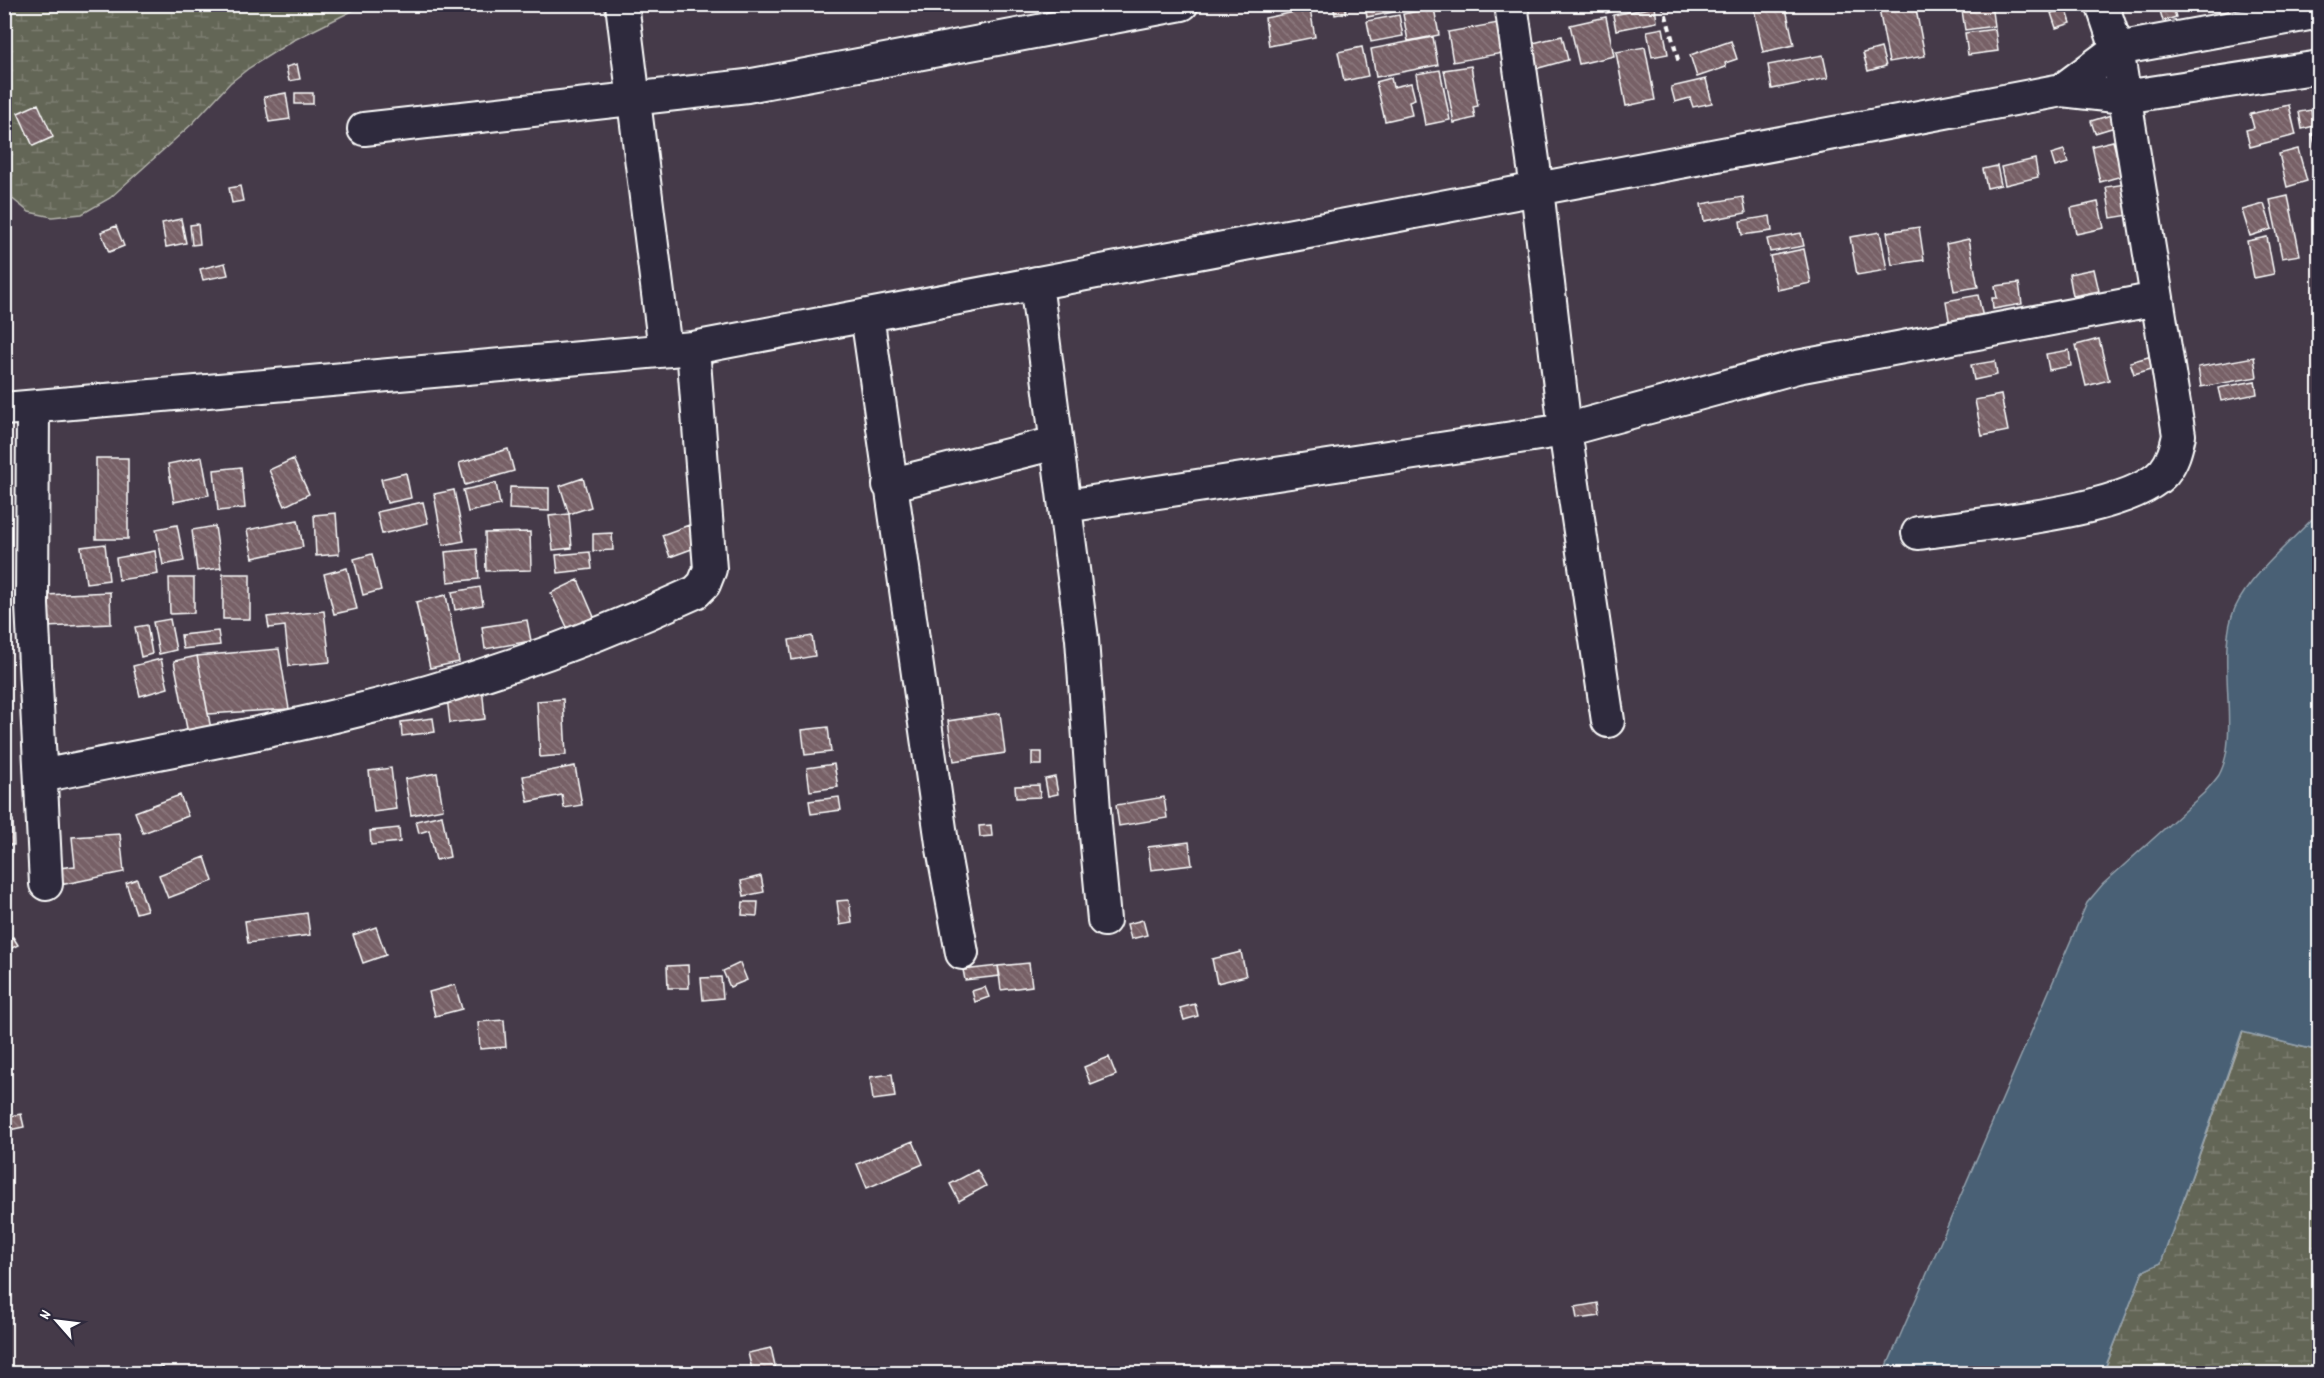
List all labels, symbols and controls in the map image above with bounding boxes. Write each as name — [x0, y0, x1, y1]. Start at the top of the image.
north arrow — [27, 1291, 87, 1351]
text: N — [34, 1306, 58, 1324]

